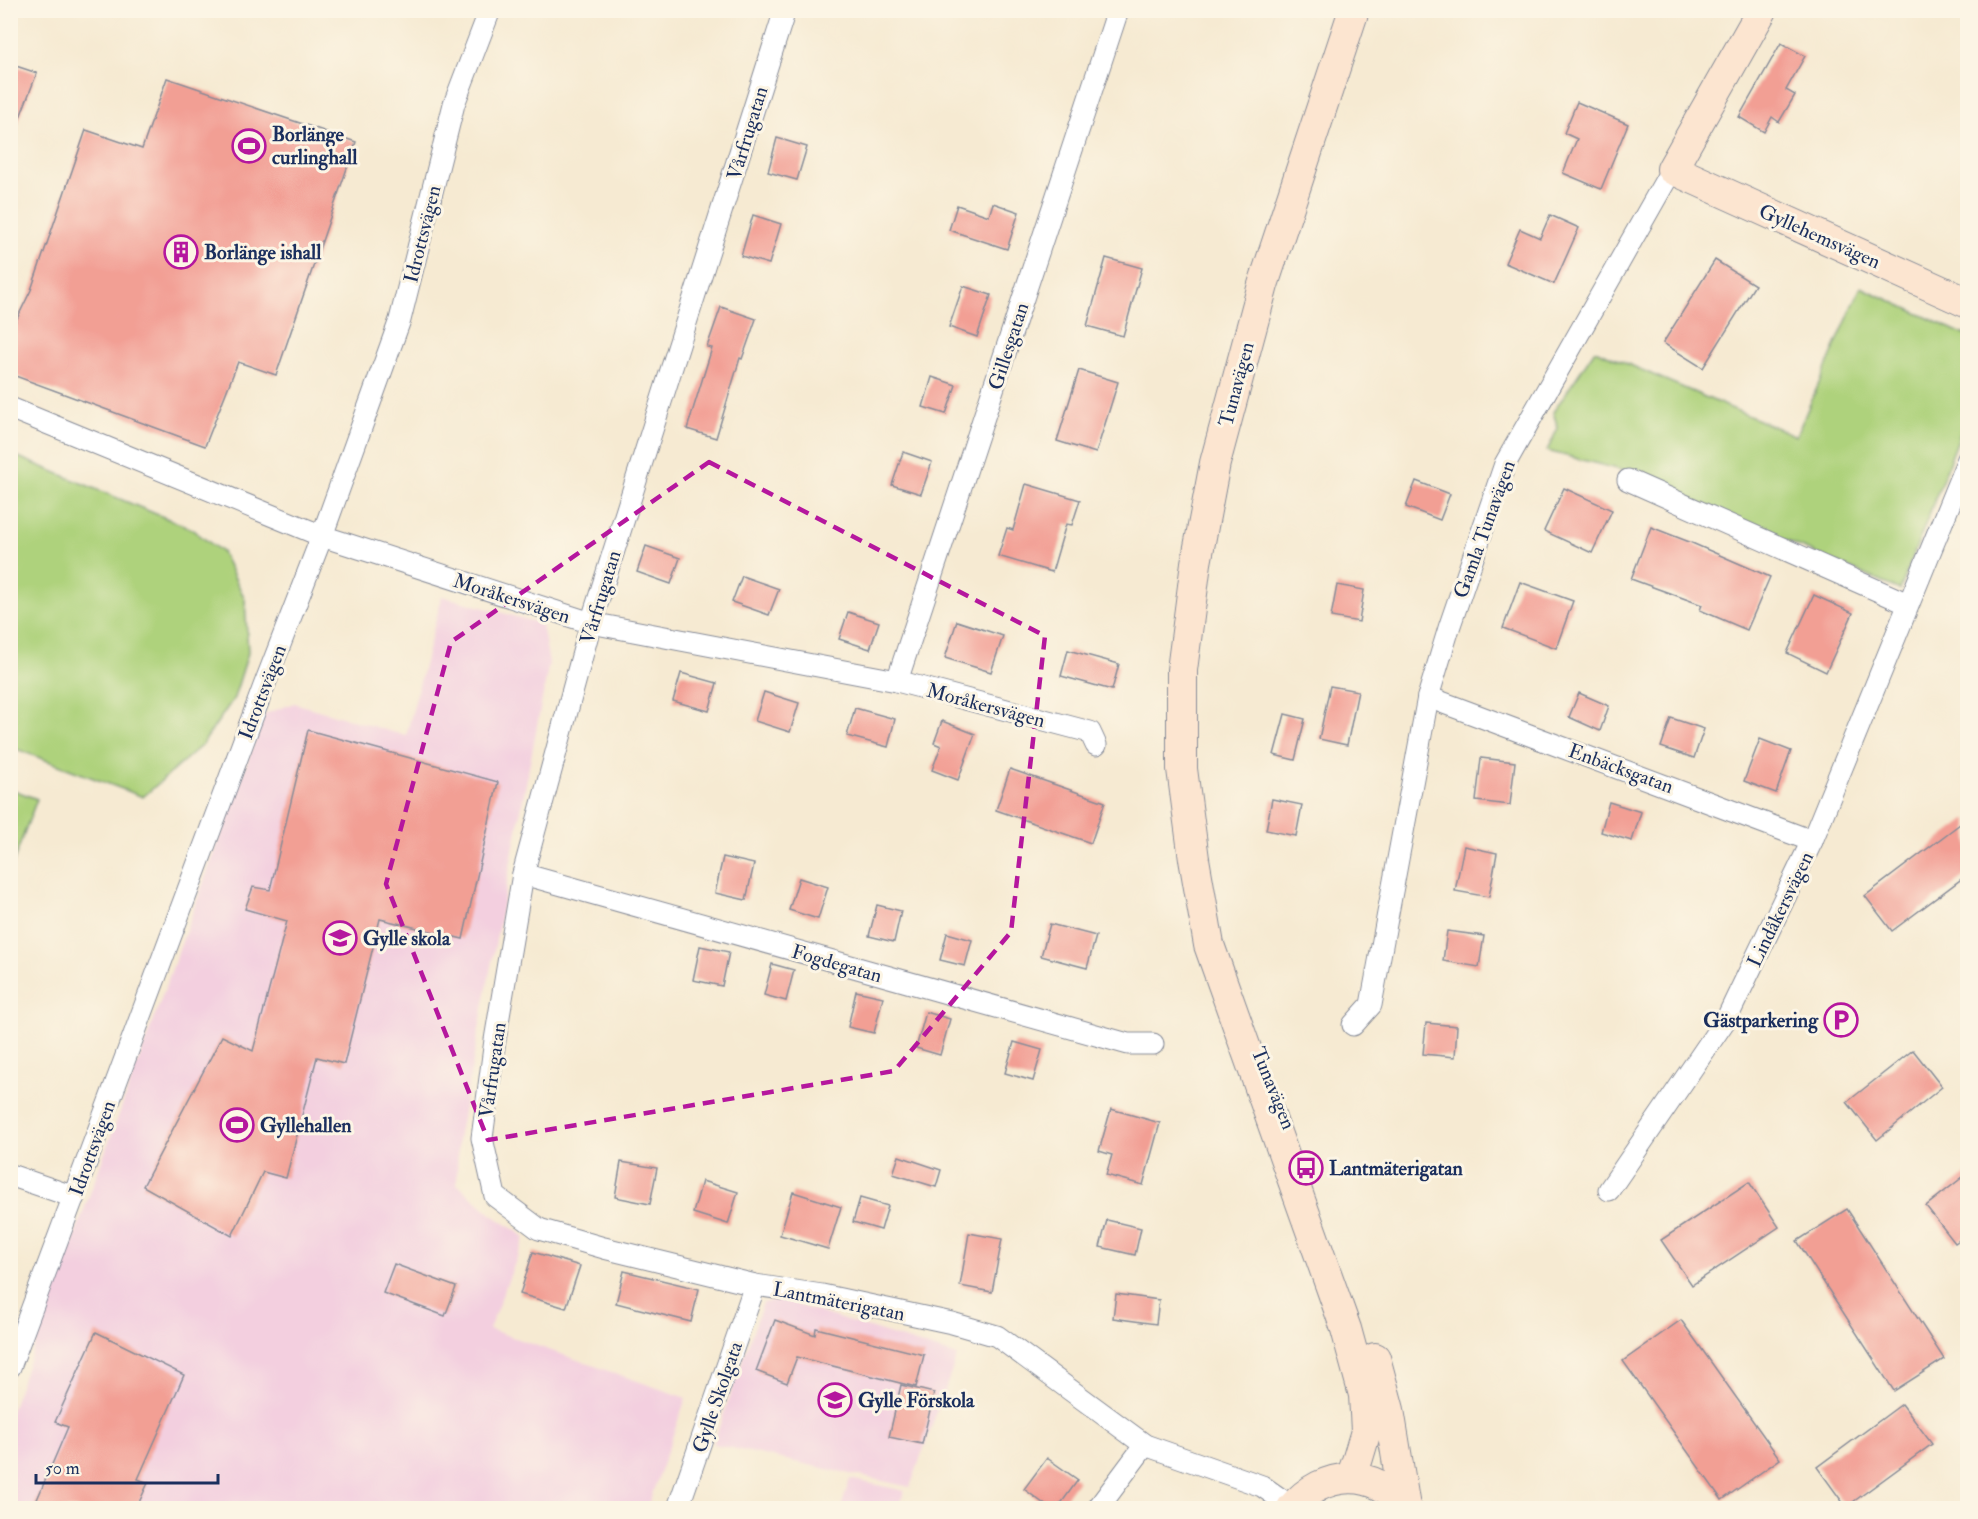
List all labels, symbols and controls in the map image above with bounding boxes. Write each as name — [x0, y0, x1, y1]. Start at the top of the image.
street label: Vårfrugatan — [721, 83, 774, 183]
place label: Borlänge curlinghall — [272, 122, 358, 171]
sports icon: Borlänge curlinghall — [231, 128, 267, 164]
street label: Idrottsvägen — [398, 183, 447, 286]
street label: Gyllehemsvägen — [1755, 198, 1885, 274]
building icon: Borlänge ishall — [163, 234, 199, 270]
place label: Borlänge ishall — [204, 240, 322, 266]
street label: Gillesgatan — [983, 299, 1034, 393]
street label: Tunavägen — [1213, 339, 1260, 429]
street label: Gamla Tunavägen — [1448, 457, 1521, 601]
street label: Vårfrugatan — [574, 547, 627, 647]
street label: Moråkersvägen — [450, 568, 573, 629]
street label: Idrottsvägen — [233, 641, 292, 743]
street label: Moråkersvägen — [924, 678, 1048, 733]
street label: Enbäcksgatan — [1565, 738, 1677, 799]
street label: Lindåkersvägen — [1742, 847, 1819, 971]
school or university icon: Gylle skola — [322, 920, 358, 956]
place label: Gylle skola — [363, 926, 451, 952]
street label: Fogdegatan — [789, 939, 885, 988]
parking icon: Gästparkering — [1823, 1002, 1859, 1038]
place label: Gästparkering — [1703, 1008, 1819, 1034]
street label: Vårfrugatan — [473, 1021, 512, 1120]
street label: Tunavägen — [1246, 1043, 1301, 1133]
street label: Idrottsvägen — [64, 1097, 121, 1199]
sports icon: Gyllehallen — [219, 1107, 255, 1143]
place label: Gyllehallen — [260, 1113, 352, 1139]
bus stop icon: Lantmäterigatan — [1288, 1150, 1324, 1186]
place label: Lantmäterigatan — [1329, 1156, 1464, 1182]
street label: Lantmäterigatan — [771, 1276, 907, 1327]
street label: Gylle Skolgata — [687, 1338, 748, 1456]
school or university icon: Gylle Förskola — [817, 1382, 853, 1418]
place label: Gylle Förskola — [858, 1388, 975, 1414]
scale bar — [36, 1447, 218, 1485]
text: 50 m — [45, 1457, 80, 1480]

